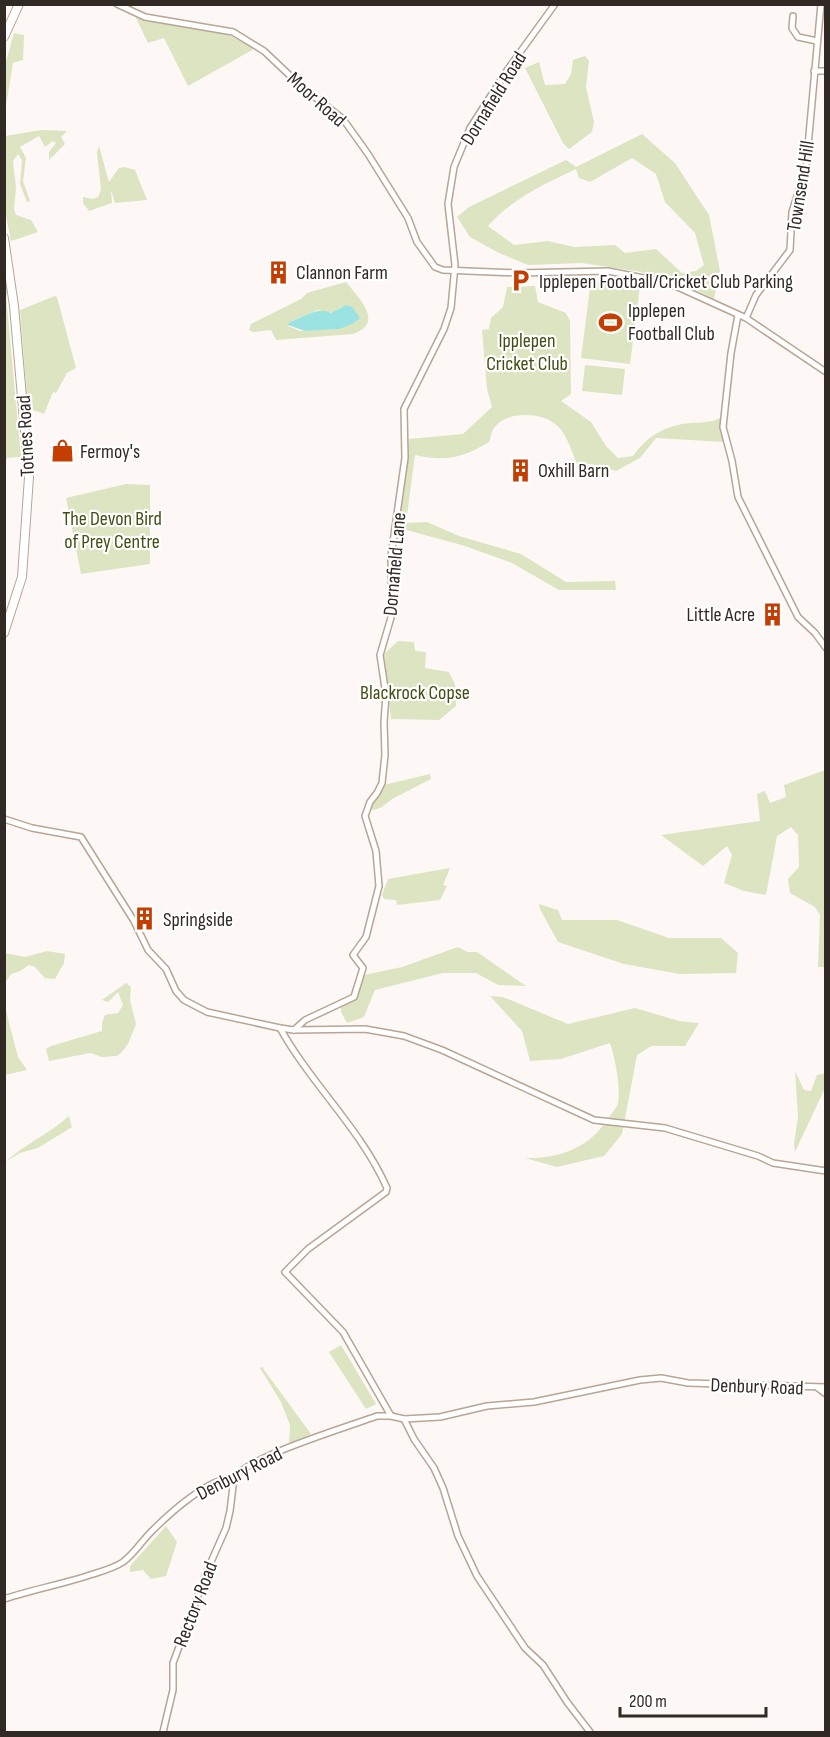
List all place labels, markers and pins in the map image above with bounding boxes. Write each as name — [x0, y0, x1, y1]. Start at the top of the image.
building icon: Clannon Farm — [265, 259, 291, 285]
place label: Clannon Farm — [296, 261, 388, 285]
parking icon: Ipplepen Football/Cricket Club Parking — [508, 268, 534, 294]
place label: Ipplepen Football/Cricket Club Parking — [539, 270, 793, 294]
place label: Ipplepen Football Club — [628, 299, 715, 346]
sports icon: Ipplepen Football Club — [597, 309, 623, 335]
shop icon: Fermoy's — [49, 438, 75, 464]
place label: Fermoy's — [80, 440, 140, 464]
building icon: Oxhill Barn — [507, 457, 533, 483]
place label: Oxhill Barn — [538, 459, 609, 483]
building icon: Little Acre — [760, 601, 786, 627]
place label: Little Acre — [687, 603, 755, 627]
building icon: Springside — [132, 906, 158, 932]
place label: Springside — [163, 908, 233, 932]

